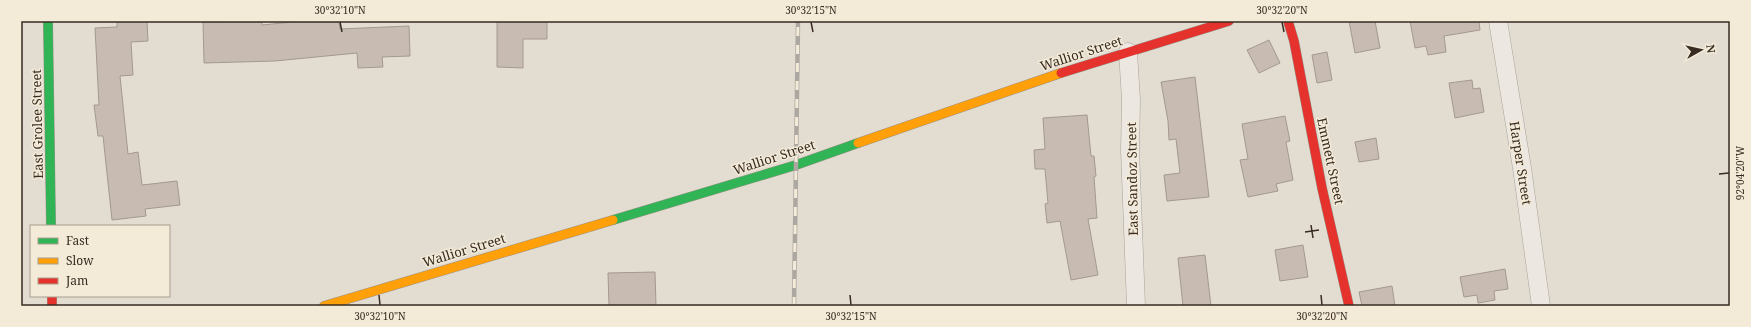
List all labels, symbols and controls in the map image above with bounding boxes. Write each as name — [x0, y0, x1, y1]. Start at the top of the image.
text: 30°32'10"N — [314, 3, 366, 17]
text: 30°32'15"N — [785, 3, 837, 17]
text: 30°32'20"N — [1256, 3, 1308, 17]
north arrow — [1681, 30, 1721, 70]
street label: Wallior Street — [1038, 31, 1125, 75]
text: N — [1703, 43, 1719, 54]
street label: East Grolee Street — [27, 69, 47, 179]
street label: Emmett Street — [1313, 116, 1349, 207]
street label: Harper Street — [1506, 120, 1537, 207]
street label: East Sandoz Street — [1122, 122, 1142, 236]
street label: Wallior Street — [731, 135, 818, 179]
text: 92°04'20"W — [1733, 145, 1747, 200]
legend — [30, 225, 170, 297]
street label: Wallior Street — [420, 229, 508, 271]
text: Fast — [66, 232, 89, 249]
text: Slow — [66, 252, 94, 269]
text: Jam — [65, 272, 88, 289]
text: 30°32'10"N — [354, 309, 406, 323]
text: 30°32'15"N — [825, 309, 877, 323]
text: 30°32'20"N — [1296, 309, 1348, 323]

